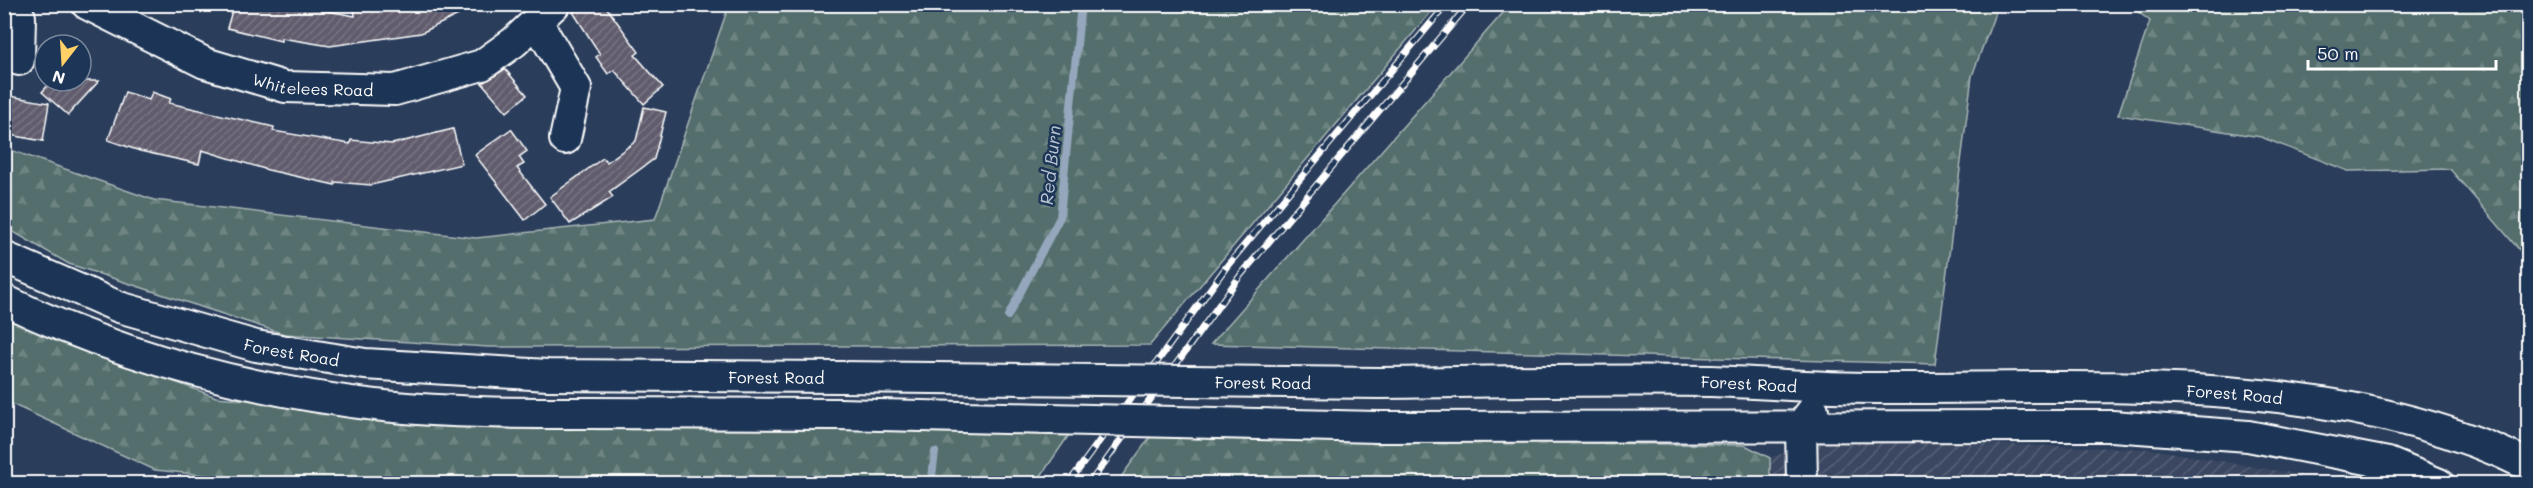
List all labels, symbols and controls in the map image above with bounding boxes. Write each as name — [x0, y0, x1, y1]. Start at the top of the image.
north arrow — [33, 33, 93, 93]
scale bar — [2308, 33, 2496, 71]
text: 50 m — [2317, 41, 2359, 65]
text: N — [50, 66, 67, 90]
street label: Whitelees Road — [250, 67, 374, 100]
water label: Red Burn — [1034, 124, 1066, 206]
street label: Forest Road — [242, 333, 341, 370]
street label: Forest Road — [728, 366, 825, 387]
street label: Forest Road — [1701, 370, 1798, 396]
street label: Forest Road — [1215, 371, 1311, 393]
street label: Forest Road — [2186, 379, 2284, 408]

